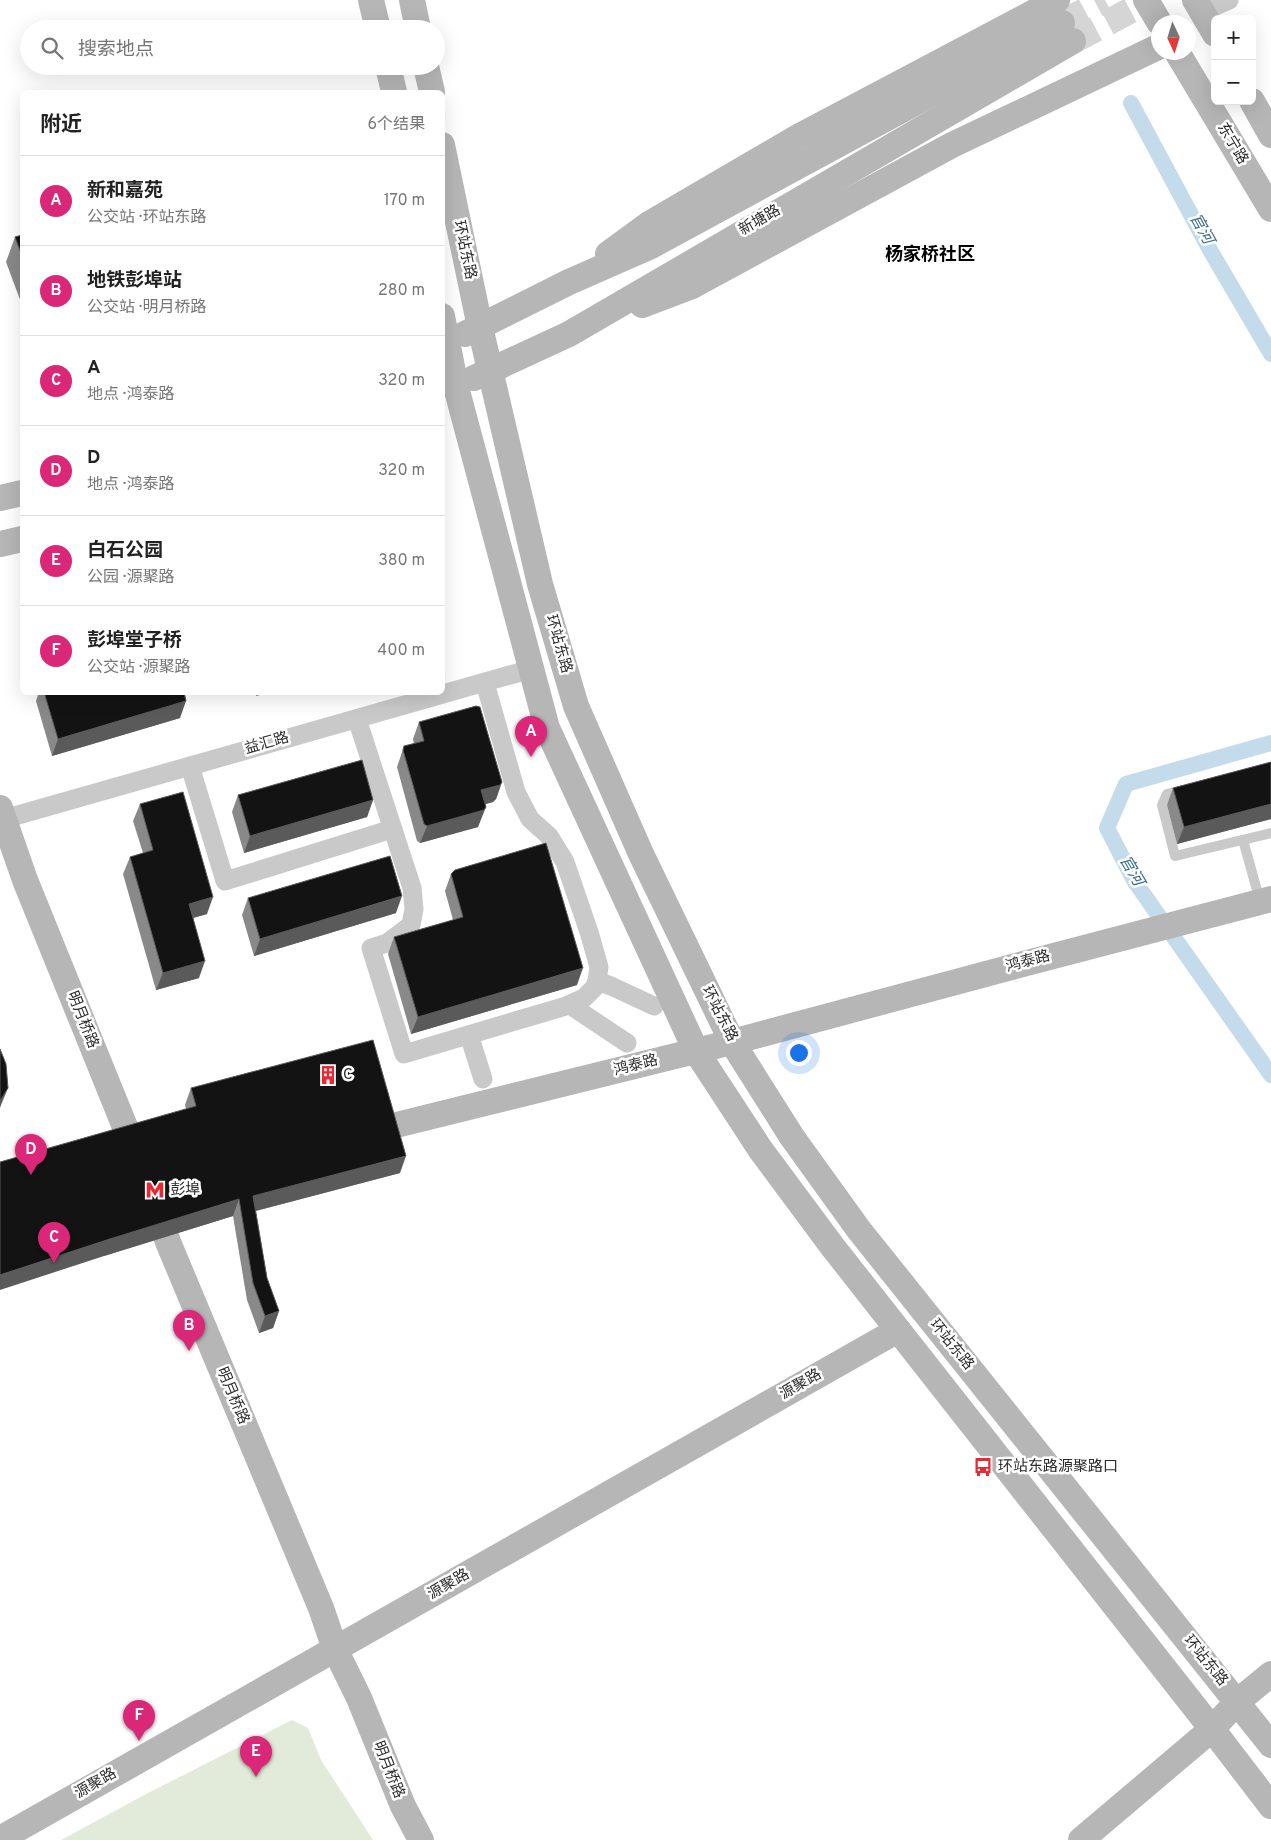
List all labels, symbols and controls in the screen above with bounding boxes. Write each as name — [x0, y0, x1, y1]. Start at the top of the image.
north arrow — [1151, 15, 1196, 60]
map controls — [1211, 15, 1256, 105]
button: + — [1211, 15, 1256, 60]
search box — [20, 20, 445, 75]
icon: search — [38, 34, 66, 62]
text: 搜索地点 — [78, 38, 154, 62]
button: − — [1211, 60, 1256, 105]
text: 附近 — [40, 112, 82, 139]
text: 6个结果 — [367, 115, 425, 135]
street label: 东宁路 — [1212, 120, 1252, 168]
text: 新和嘉苑 — [87, 179, 163, 203]
text: A — [50, 191, 62, 211]
text: 170 m — [384, 191, 425, 211]
street label: 新塘路 — [735, 201, 784, 240]
text: 公交站 · 环站东路 — [87, 208, 207, 228]
water label: 官河 — [1184, 210, 1219, 250]
street label: 环站东路 — [448, 219, 480, 281]
district label: 杨家桥社区 — [885, 244, 975, 267]
text: 地铁彭埠站 — [87, 269, 182, 293]
text: B — [50, 281, 62, 301]
text: 280 m — [378, 281, 425, 301]
text: 公交站 · 明月桥路 — [87, 298, 207, 318]
text: A — [87, 356, 101, 380]
text: C — [51, 371, 61, 391]
text: 320 m — [378, 371, 425, 391]
text: 地点 · 鸿泰路 — [87, 385, 175, 405]
text: D — [87, 446, 101, 470]
text: D — [50, 461, 62, 481]
text: 320 m — [378, 461, 425, 481]
text: 地点 · 鸿泰路 — [87, 475, 175, 495]
text: 白石公园 — [87, 539, 163, 563]
text: E — [51, 551, 61, 571]
text: 380 m — [378, 551, 425, 571]
text: 公园 · 源聚路 — [87, 568, 175, 588]
street label: 环站东路 — [541, 613, 575, 675]
text: 彭埠堂子桥 — [87, 629, 182, 653]
text: F — [51, 641, 61, 661]
text: 400 m — [377, 641, 425, 661]
text: 公交站 · 源聚路 — [87, 658, 191, 678]
pin: A — [515, 716, 547, 757]
street label: 益汇路 — [243, 729, 291, 759]
water label: 官河 — [1114, 852, 1149, 892]
street label: 鸿泰路 — [1004, 947, 1052, 977]
street label: 环站东路 — [697, 983, 741, 1045]
street label: 明月桥路 — [62, 989, 102, 1051]
your location — [786, 1040, 812, 1066]
street label: 鸿泰路 — [612, 1051, 660, 1081]
building icon: C — [317, 1064, 339, 1086]
place label: C — [343, 1066, 353, 1085]
pin: D — [15, 1134, 47, 1175]
metro station icon: 彭埠 — [144, 1179, 166, 1201]
place label: 彭埠 — [170, 1180, 200, 1200]
pin: C — [38, 1222, 70, 1263]
pin: B — [173, 1310, 205, 1351]
street label: 环站东路 — [925, 1316, 977, 1374]
street label: 明月桥路 — [212, 1365, 252, 1427]
street label: 源聚路 — [777, 1366, 825, 1404]
bus stop icon: 环站东路源聚路口 — [972, 1456, 994, 1478]
place label: 环站东路源聚路口 — [998, 1458, 1118, 1477]
street label: 源聚路 — [425, 1566, 473, 1604]
street label: 环站东路 — [1179, 1632, 1231, 1690]
pin: F — [123, 1700, 155, 1741]
pin: E — [240, 1736, 272, 1777]
street label: 明月桥路 — [368, 1739, 408, 1801]
street label: 源聚路 — [72, 1765, 120, 1803]

